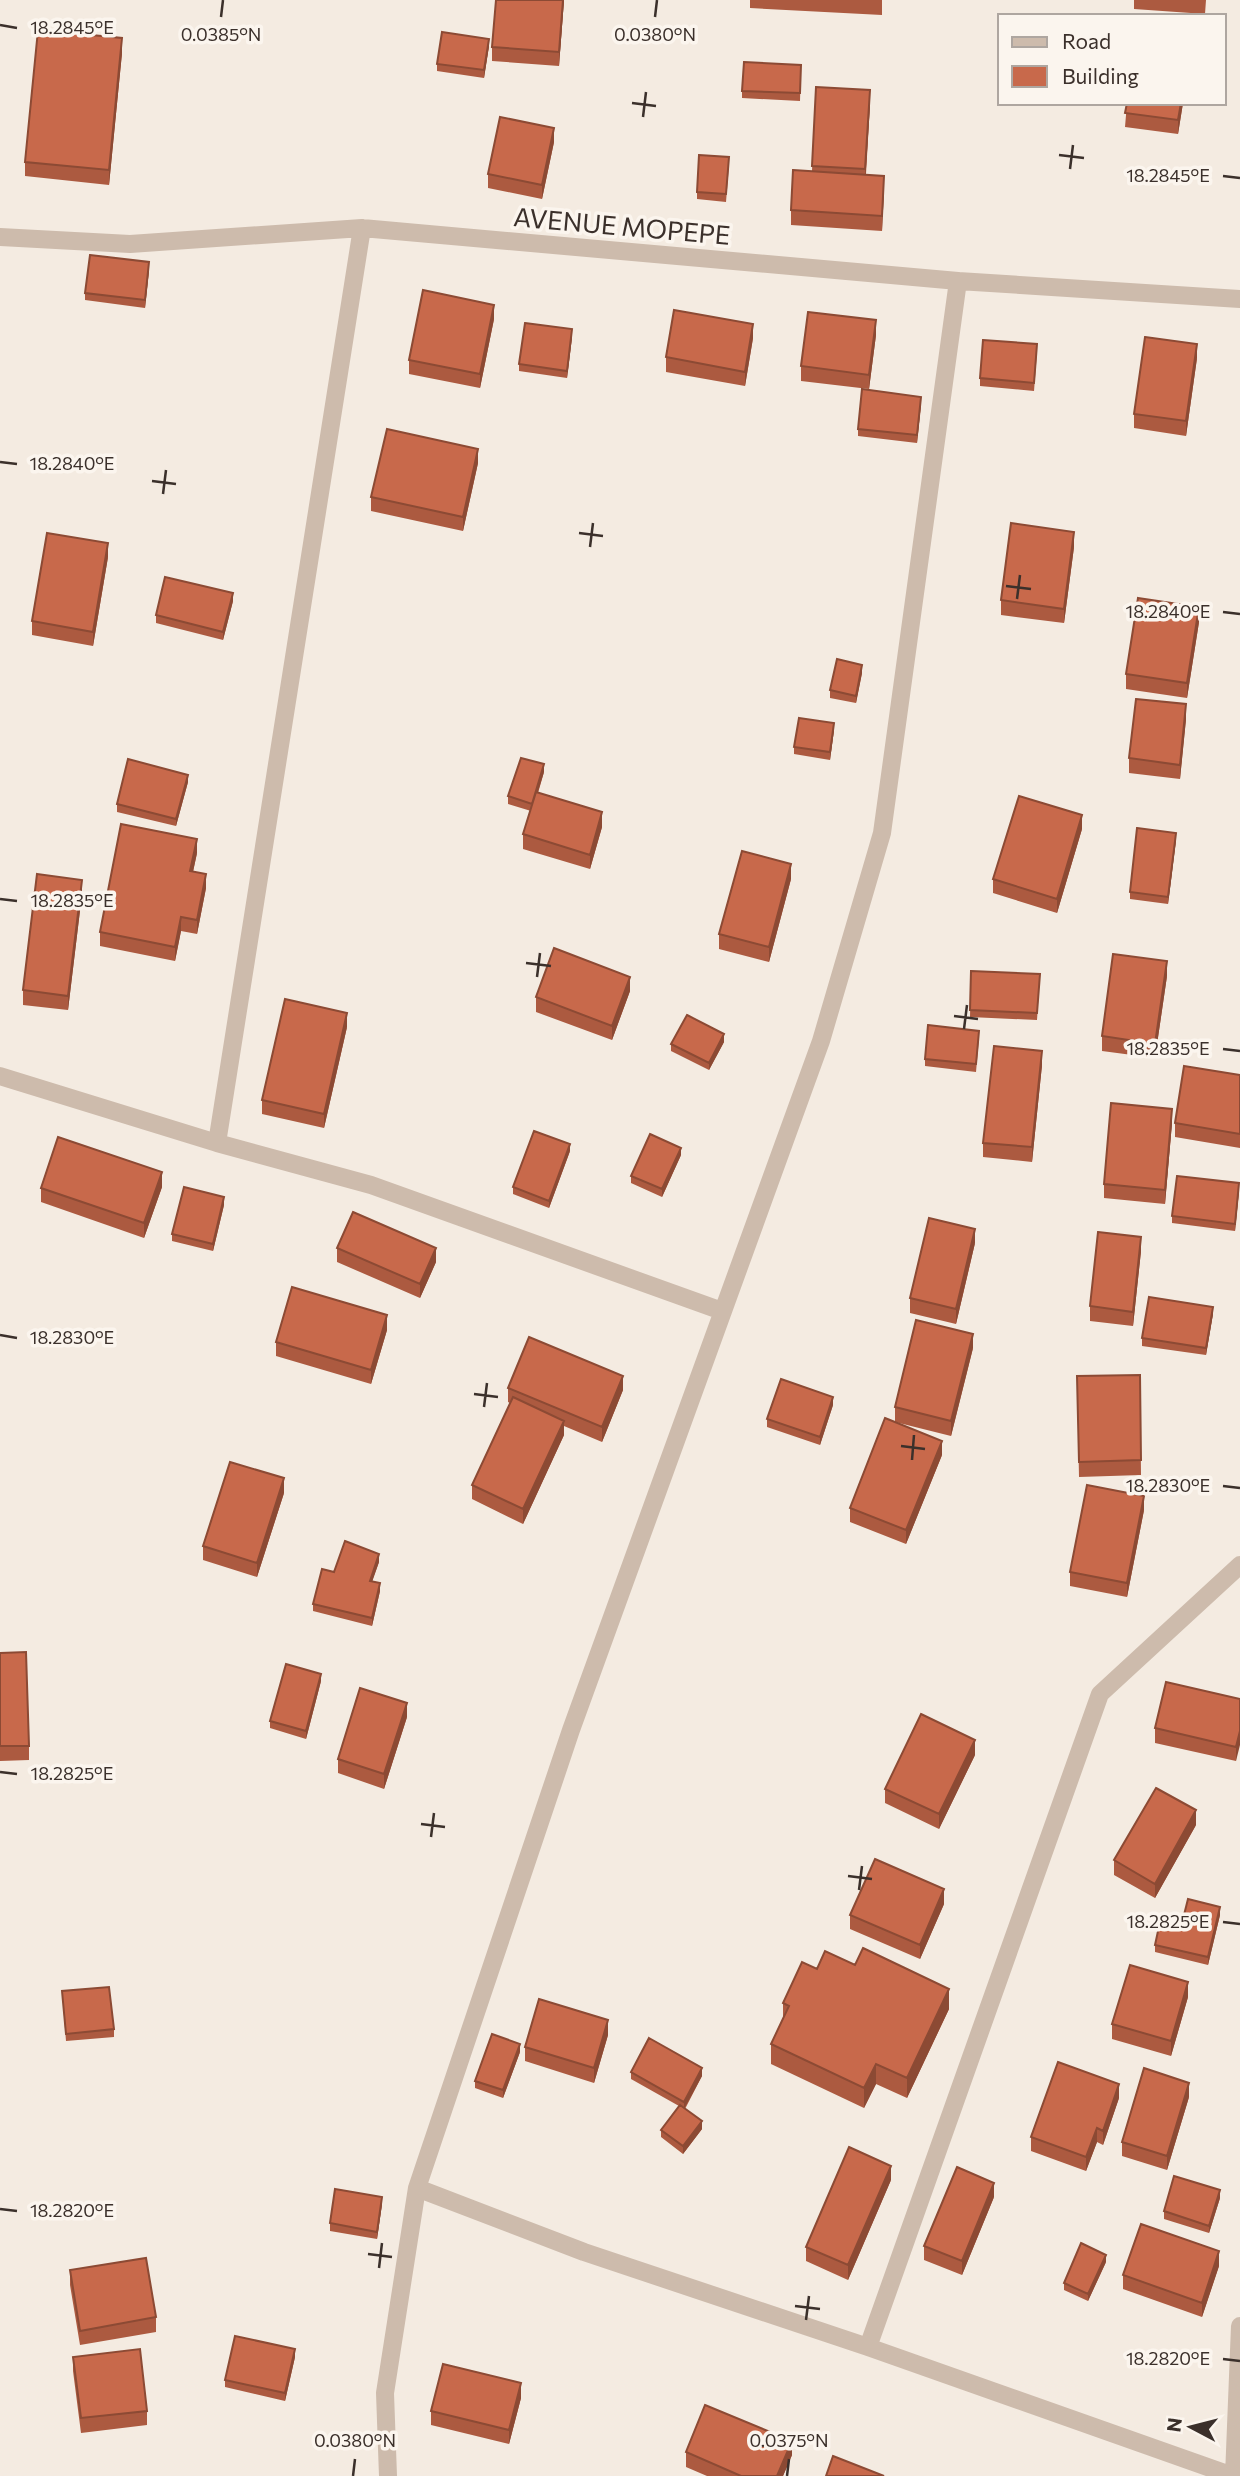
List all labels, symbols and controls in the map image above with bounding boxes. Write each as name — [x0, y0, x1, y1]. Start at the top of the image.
legend — [998, 14, 1226, 105]
text: 18.2845°E — [30, 16, 114, 38]
text: 0.0385°N — [181, 23, 261, 45]
text: 0.0380°N — [614, 23, 696, 45]
text: Road — [1062, 28, 1111, 53]
text: Building — [1062, 63, 1139, 88]
text: 18.2845°E — [1126, 164, 1210, 186]
street label: AVENUE MOPEPE — [512, 200, 732, 250]
text: 18.2840°E — [29, 452, 115, 474]
text: 18.2840°E — [1125, 600, 1211, 622]
text: 18.2835°E — [30, 889, 114, 911]
text: 18.2835°E — [1126, 1037, 1210, 1059]
text: 18.2830°E — [30, 1326, 114, 1348]
text: 18.2830°E — [1126, 1474, 1210, 1496]
text: 18.2825°E — [31, 1762, 113, 1784]
text: 18.2825°E — [1127, 1910, 1209, 1932]
text: 18.2820°E — [30, 2199, 114, 2221]
text: 18.2820°E — [1126, 2347, 1210, 2369]
north arrow — [1156, 2392, 1226, 2462]
text: N — [1161, 2416, 1186, 2433]
text: 0.0380°N — [314, 2429, 396, 2451]
text: 0.0375°N — [749, 2429, 829, 2451]

